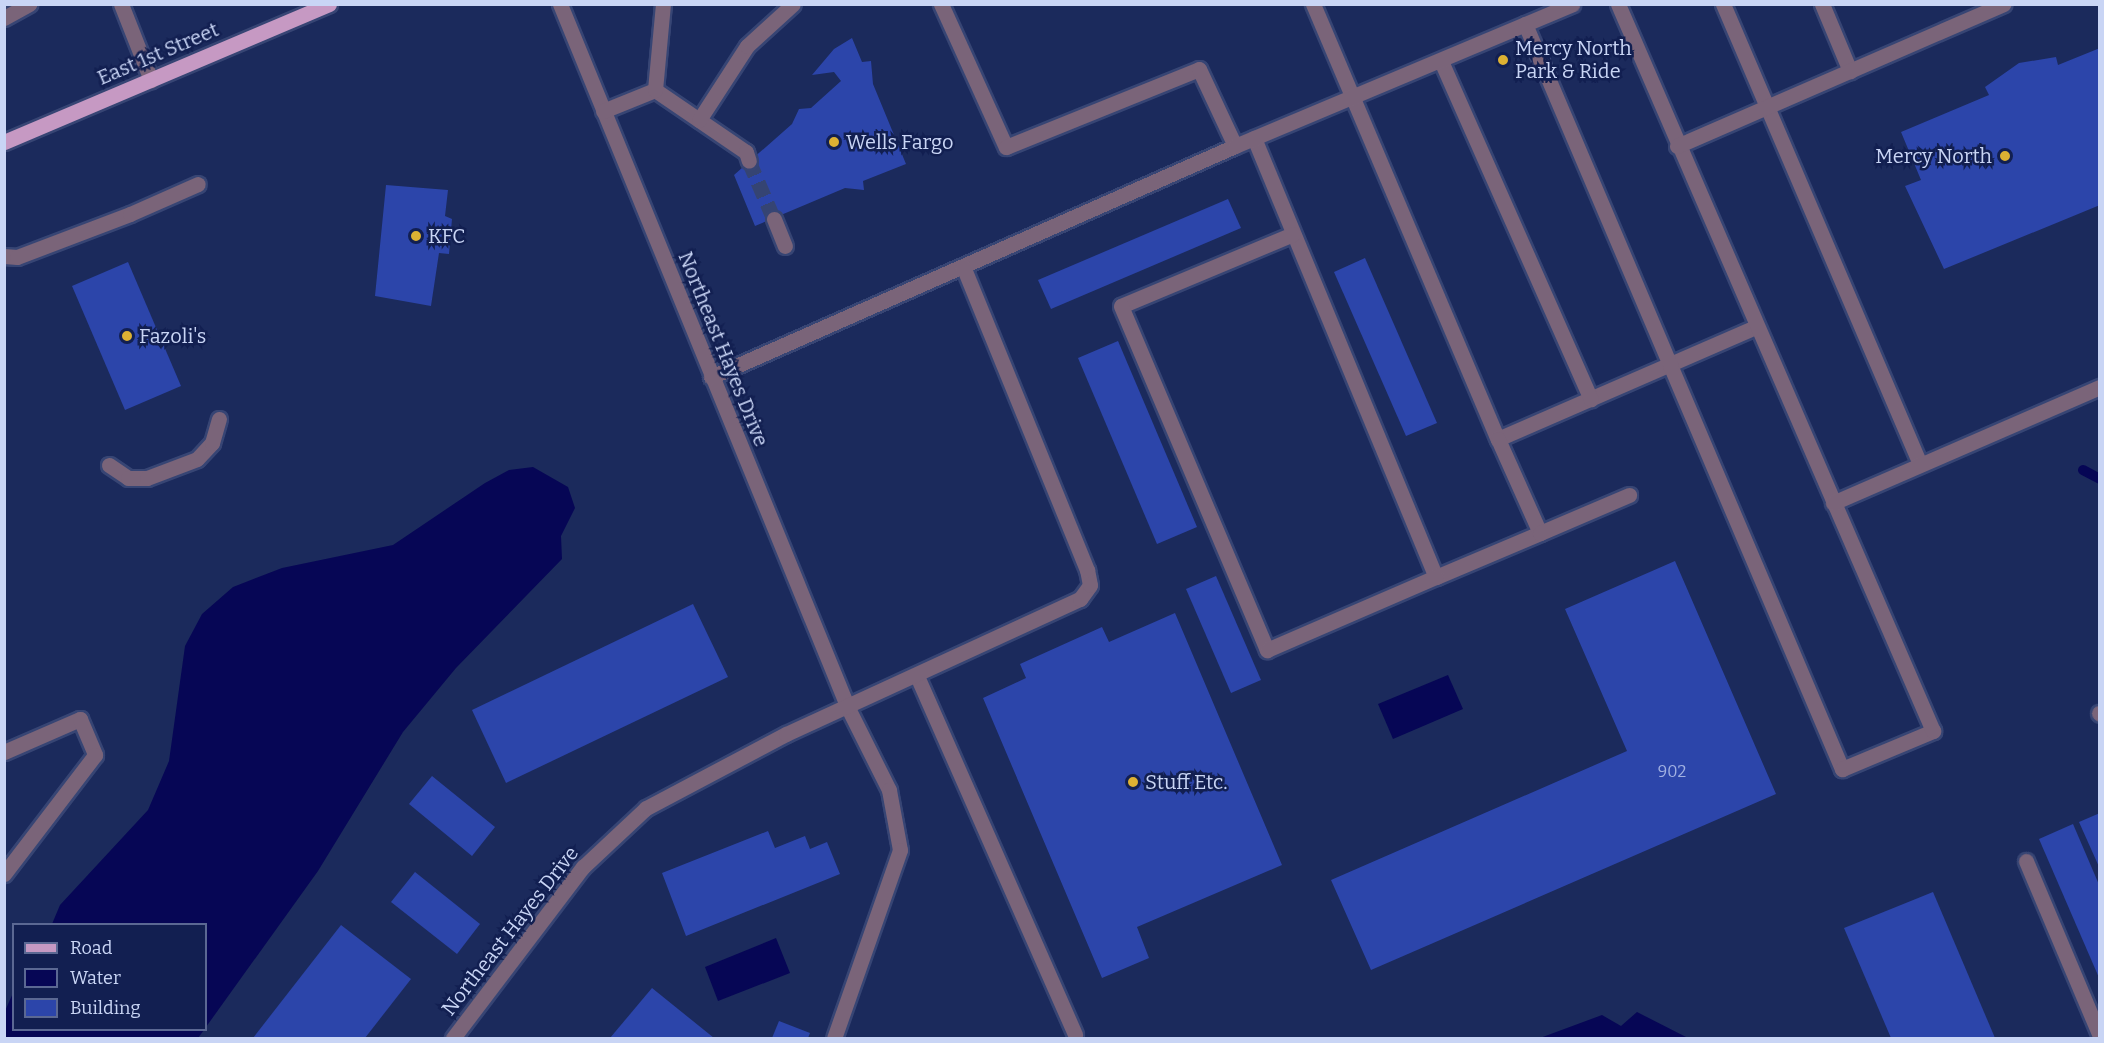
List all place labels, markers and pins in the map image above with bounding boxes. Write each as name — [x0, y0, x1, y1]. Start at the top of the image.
place label: Mercy North Park & Ride — [1515, 36, 1632, 83]
marker: Mercy North Park & Ride — [1496, 53, 1510, 67]
place label: Wells Fargo — [846, 130, 953, 154]
marker: Wells Fargo — [827, 135, 841, 149]
place label: Mercy North — [1875, 144, 1992, 168]
marker: Mercy North — [1996, 147, 2014, 165]
place label: KFC — [428, 224, 465, 248]
marker: KFC — [409, 229, 423, 243]
place label: Fazoli's — [139, 324, 206, 348]
marker: Fazoli's — [120, 329, 134, 343]
place label: Stuff Etc. — [1145, 770, 1228, 794]
marker: Stuff Etc. — [1126, 775, 1140, 789]

